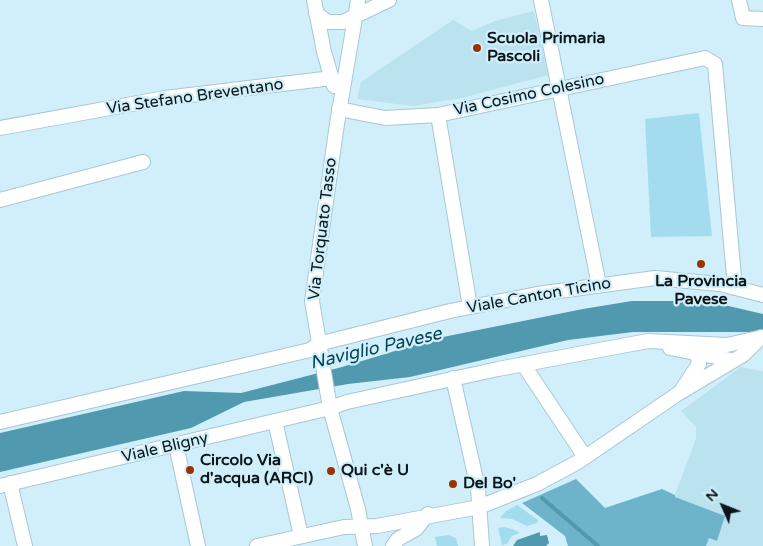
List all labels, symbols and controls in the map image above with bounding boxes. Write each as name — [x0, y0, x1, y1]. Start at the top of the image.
place label: Scuola Primaria Pascoli — [487, 29, 606, 67]
marker: Scuola Primaria Pascoli — [471, 42, 483, 54]
street label: Via Cosimo Colesino — [452, 70, 606, 120]
street label: Via Stefano Breventano — [105, 75, 285, 119]
street label: Via Torquato Tasso — [305, 157, 341, 301]
marker: La Provincia Pavese — [695, 258, 707, 270]
place label: La Provincia Pavese — [655, 272, 747, 310]
street label: Viale Canton Ticino — [465, 274, 613, 318]
water label: Naviglio Pavese — [308, 323, 444, 375]
street label: Viale Bligny — [120, 429, 210, 467]
place label: Circolo Via d'acqua (ARCI) — [200, 451, 313, 489]
place label: Qui c'è U — [341, 461, 409, 481]
marker: Circolo Via d'acqua (ARCI) — [184, 464, 196, 476]
marker: Qui c'è U — [325, 465, 337, 477]
place label: Del Bo' — [463, 474, 516, 494]
marker: Del Bo' — [447, 478, 459, 490]
north arrow — [698, 481, 748, 531]
text: N — [702, 485, 722, 505]

